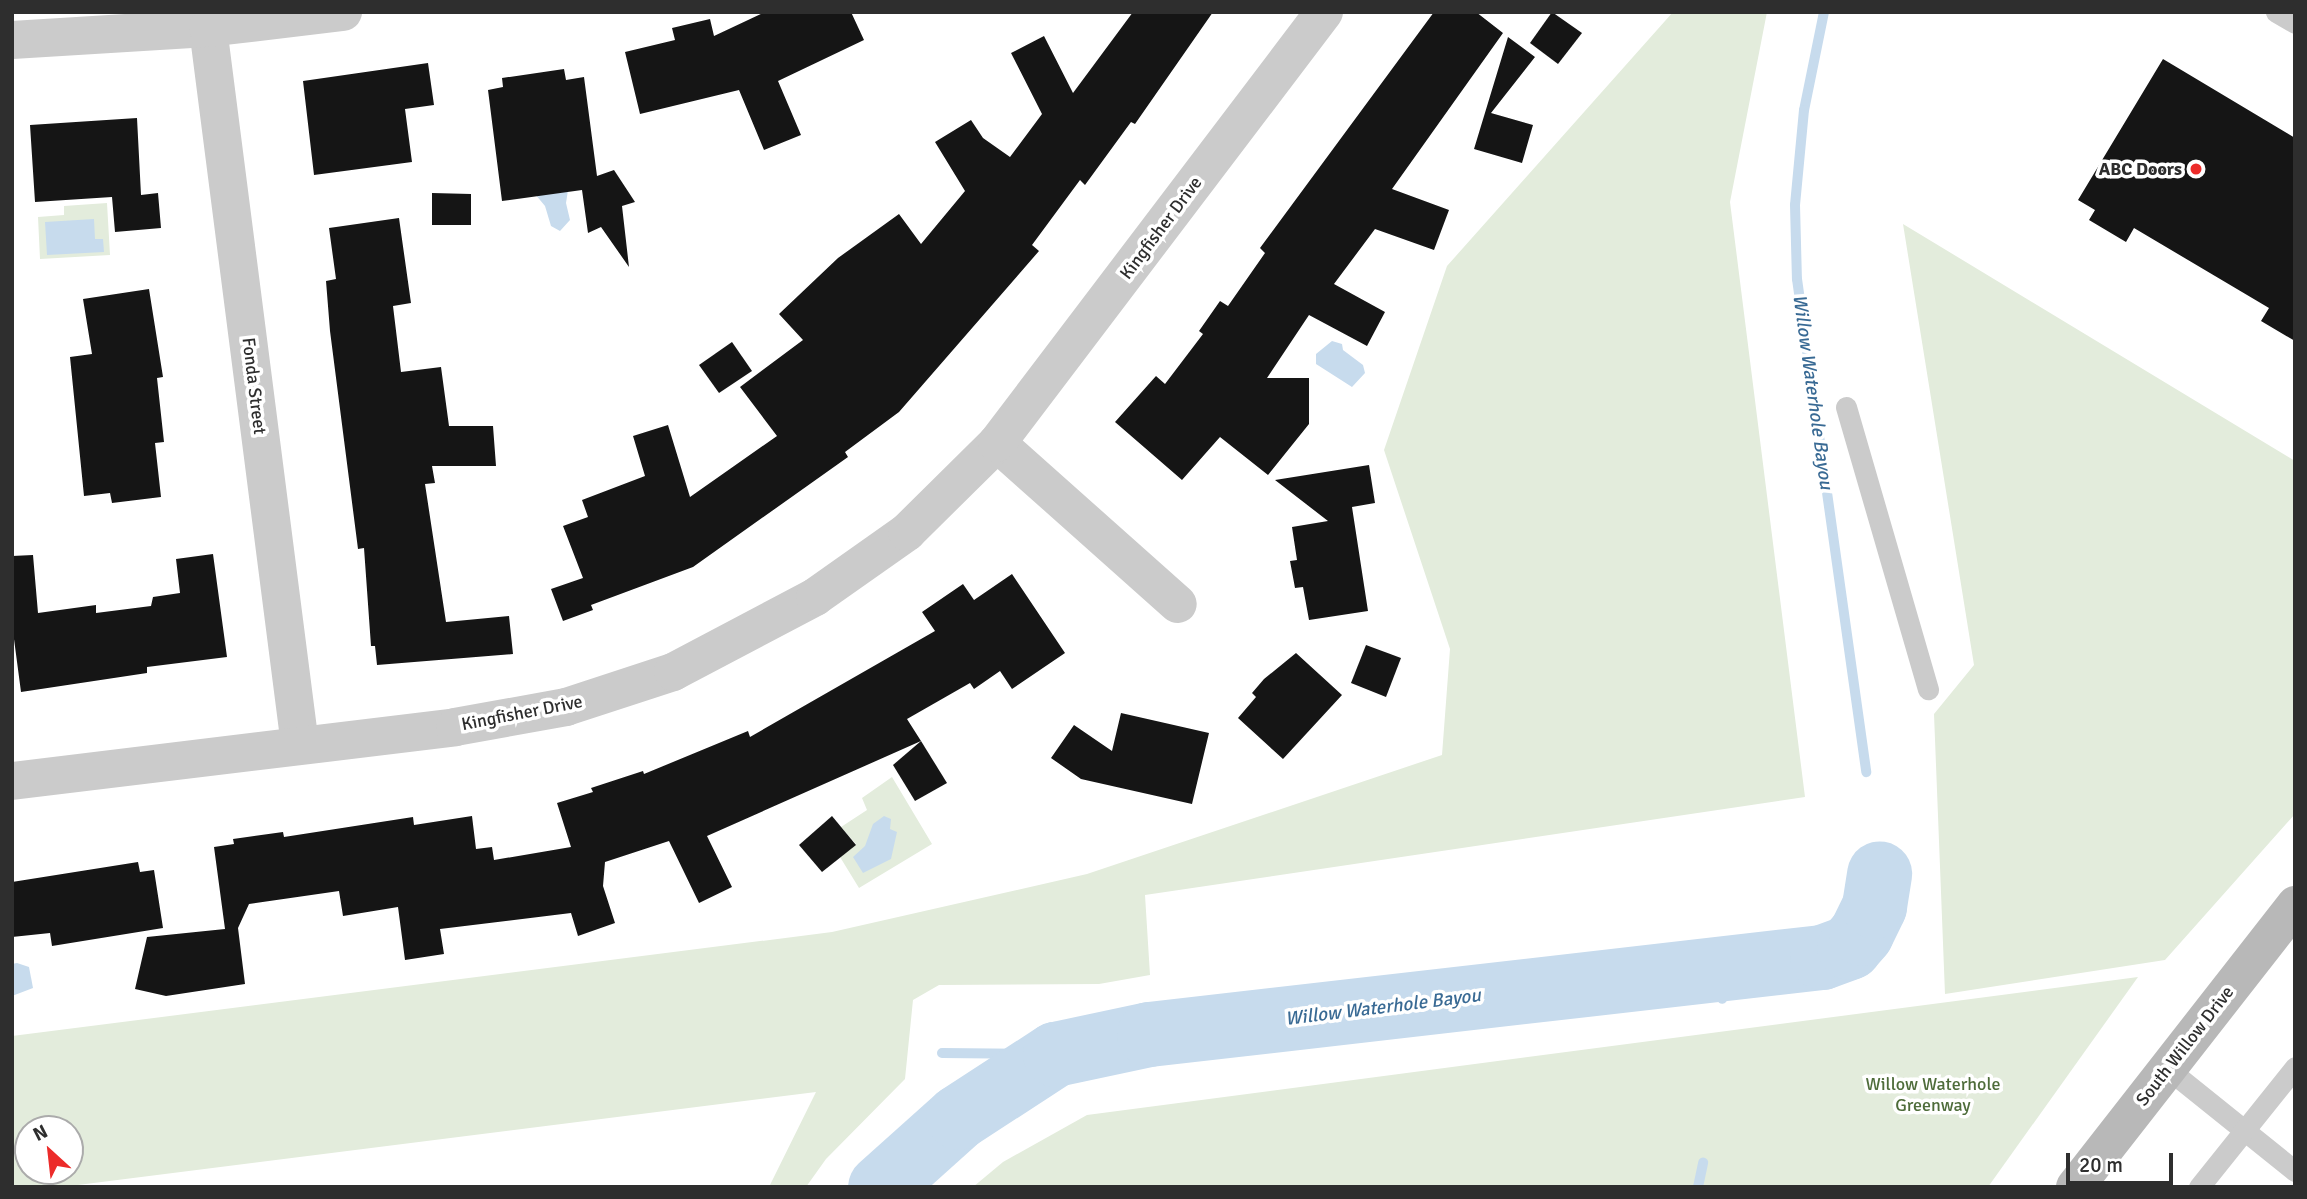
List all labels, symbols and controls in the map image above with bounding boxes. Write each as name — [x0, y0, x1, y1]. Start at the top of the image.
place label: ABC Doors — [2099, 158, 2182, 180]
marker: ABC Doors — [2188, 161, 2204, 177]
street label: Kingfisher Drive — [1115, 172, 1207, 284]
water label: Willow Waterhole Bayou — [1787, 293, 1837, 491]
street label: Fonda Street — [237, 336, 271, 436]
street label: Kingfisher Drive — [460, 691, 584, 735]
street label: South Willow Drive — [2132, 982, 2238, 1110]
water label: Willow Waterhole Bayou — [1284, 985, 1482, 1031]
park label: Willow Waterhole Greenway — [1865, 1074, 2001, 1116]
north arrow — [14, 1115, 84, 1185]
text: N — [29, 1119, 52, 1147]
scale bar — [2069, 1140, 2176, 1184]
text: 20 m — [2079, 1152, 2123, 1178]

